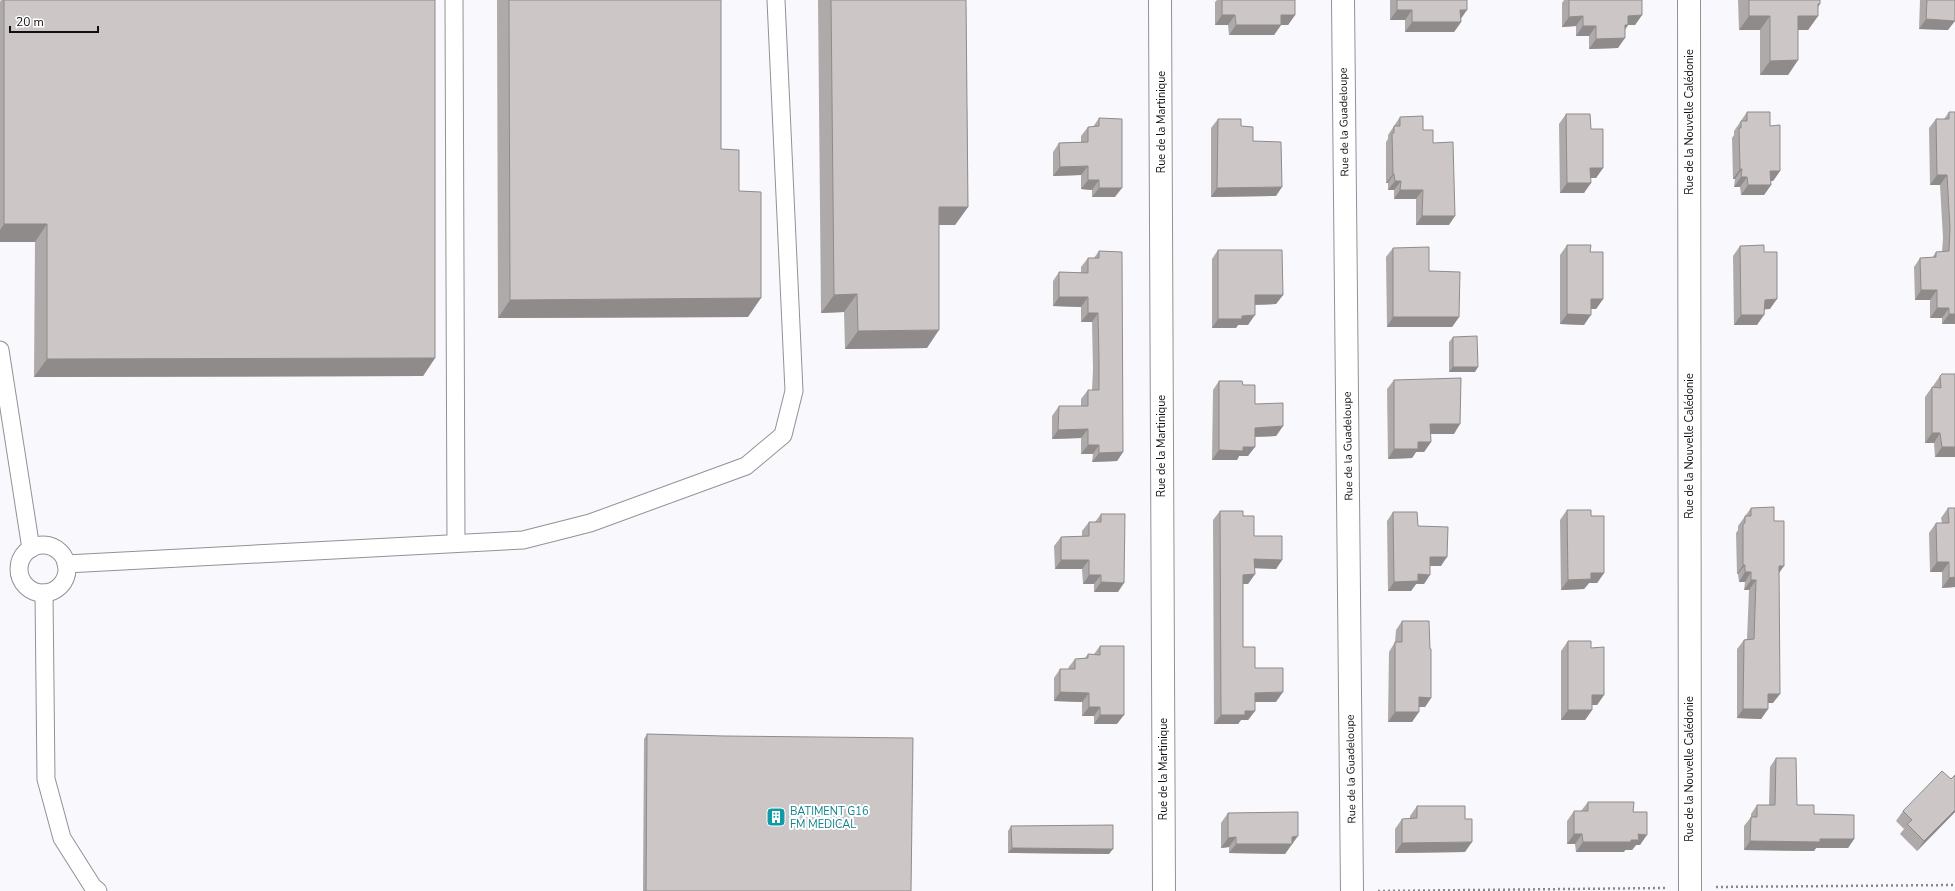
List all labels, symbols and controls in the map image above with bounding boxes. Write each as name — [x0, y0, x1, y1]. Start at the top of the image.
scale bar — [10, 8, 98, 34]
text: 20 m — [16, 14, 44, 30]
street label: Rue de la Nouvelle Calédonie — [1682, 49, 1697, 195]
street label: Rue de la Guadeloupe — [1336, 67, 1352, 177]
street label: Rue de la Martinique — [1154, 71, 1169, 173]
street label: Rue de la Nouvelle Calédonie — [1682, 373, 1697, 519]
street label: Rue de la Guadeloupe — [1340, 391, 1356, 501]
street label: Rue de la Martinique — [1154, 395, 1169, 497]
street label: Rue de la Nouvelle Calédonie — [1682, 696, 1697, 842]
street label: Rue de la Guadeloupe — [1343, 714, 1359, 824]
street label: Rue de la Martinique — [1156, 718, 1171, 820]
place label: BATIMENT G16 FM MEDICAL — [790, 804, 869, 832]
building icon: BATIMENT G16 FM MEDICAL — [765, 806, 787, 828]

